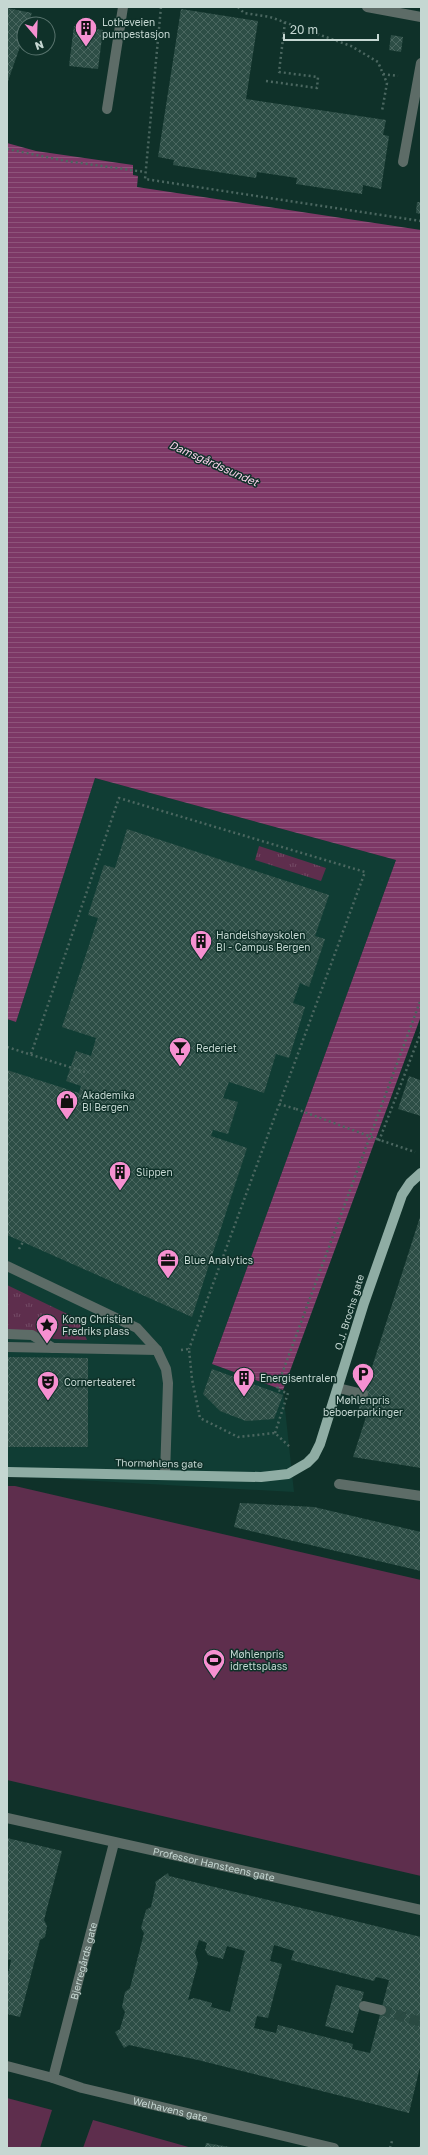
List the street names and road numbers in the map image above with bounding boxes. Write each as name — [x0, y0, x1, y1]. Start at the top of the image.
street label: O.J. Brochs gate — [332, 1273, 366, 1351]
street label: Thormøhlens gate — [115, 1456, 203, 1470]
street label: Professor Hansteens gate — [152, 1845, 276, 1883]
street label: Bjerregårds gate — [68, 1921, 99, 2001]
street label: Welhavens gate — [132, 2094, 209, 2124]

